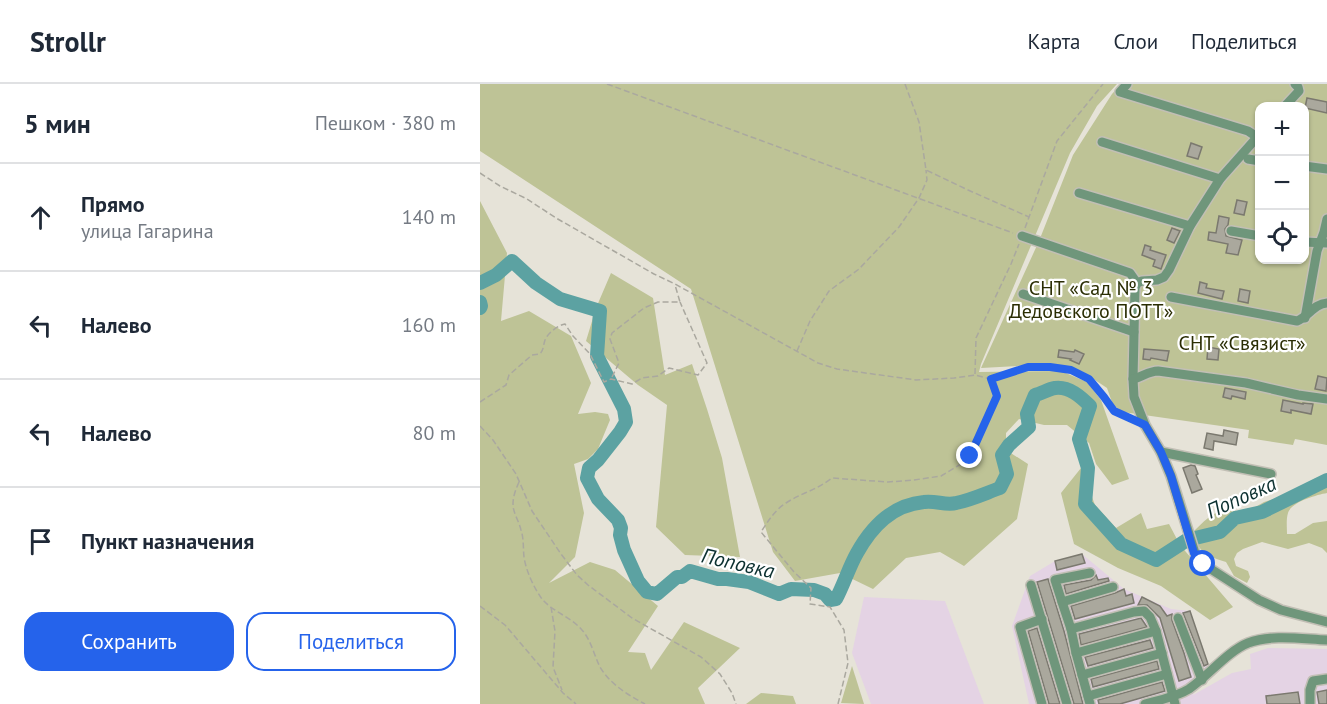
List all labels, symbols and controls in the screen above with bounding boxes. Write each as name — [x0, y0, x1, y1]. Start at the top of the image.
text: Strollr — [30, 23, 106, 60]
text: Карта — [1027, 28, 1080, 55]
text: Слои — [1113, 28, 1158, 55]
text: Поделиться — [1191, 28, 1297, 55]
map controls — [1255, 102, 1309, 264]
button: + — [1255, 102, 1309, 156]
text: 5 мин — [24, 107, 91, 140]
text: Пешком · 380 m — [315, 110, 456, 136]
button: − — [1255, 156, 1309, 210]
text: Прямо — [81, 190, 144, 218]
icon: ahead — [24, 201, 57, 234]
text: 140 m — [402, 204, 456, 230]
button: locate — [1255, 210, 1309, 264]
text: улица Гагарина — [81, 218, 214, 244]
park label: СНТ «Сад № 3 Дедовского ПОТТ» — [1009, 275, 1173, 324]
icon: left — [24, 309, 57, 342]
text: Налево — [81, 311, 152, 339]
text: 160 m — [402, 312, 456, 338]
park label: СНТ «Связист» — [1179, 330, 1305, 356]
icon: left — [24, 417, 57, 450]
text: Налево — [81, 419, 152, 447]
text: 80 m — [413, 420, 456, 446]
route end — [956, 442, 982, 468]
water label: Поповка — [1202, 469, 1281, 524]
icon: arrive — [24, 525, 57, 558]
text: Пункт назначения — [81, 527, 254, 555]
water label: Поповка — [699, 542, 778, 585]
route start — [1189, 550, 1215, 576]
button: Сохранить — [24, 612, 234, 671]
button: Поделиться — [246, 612, 456, 671]

